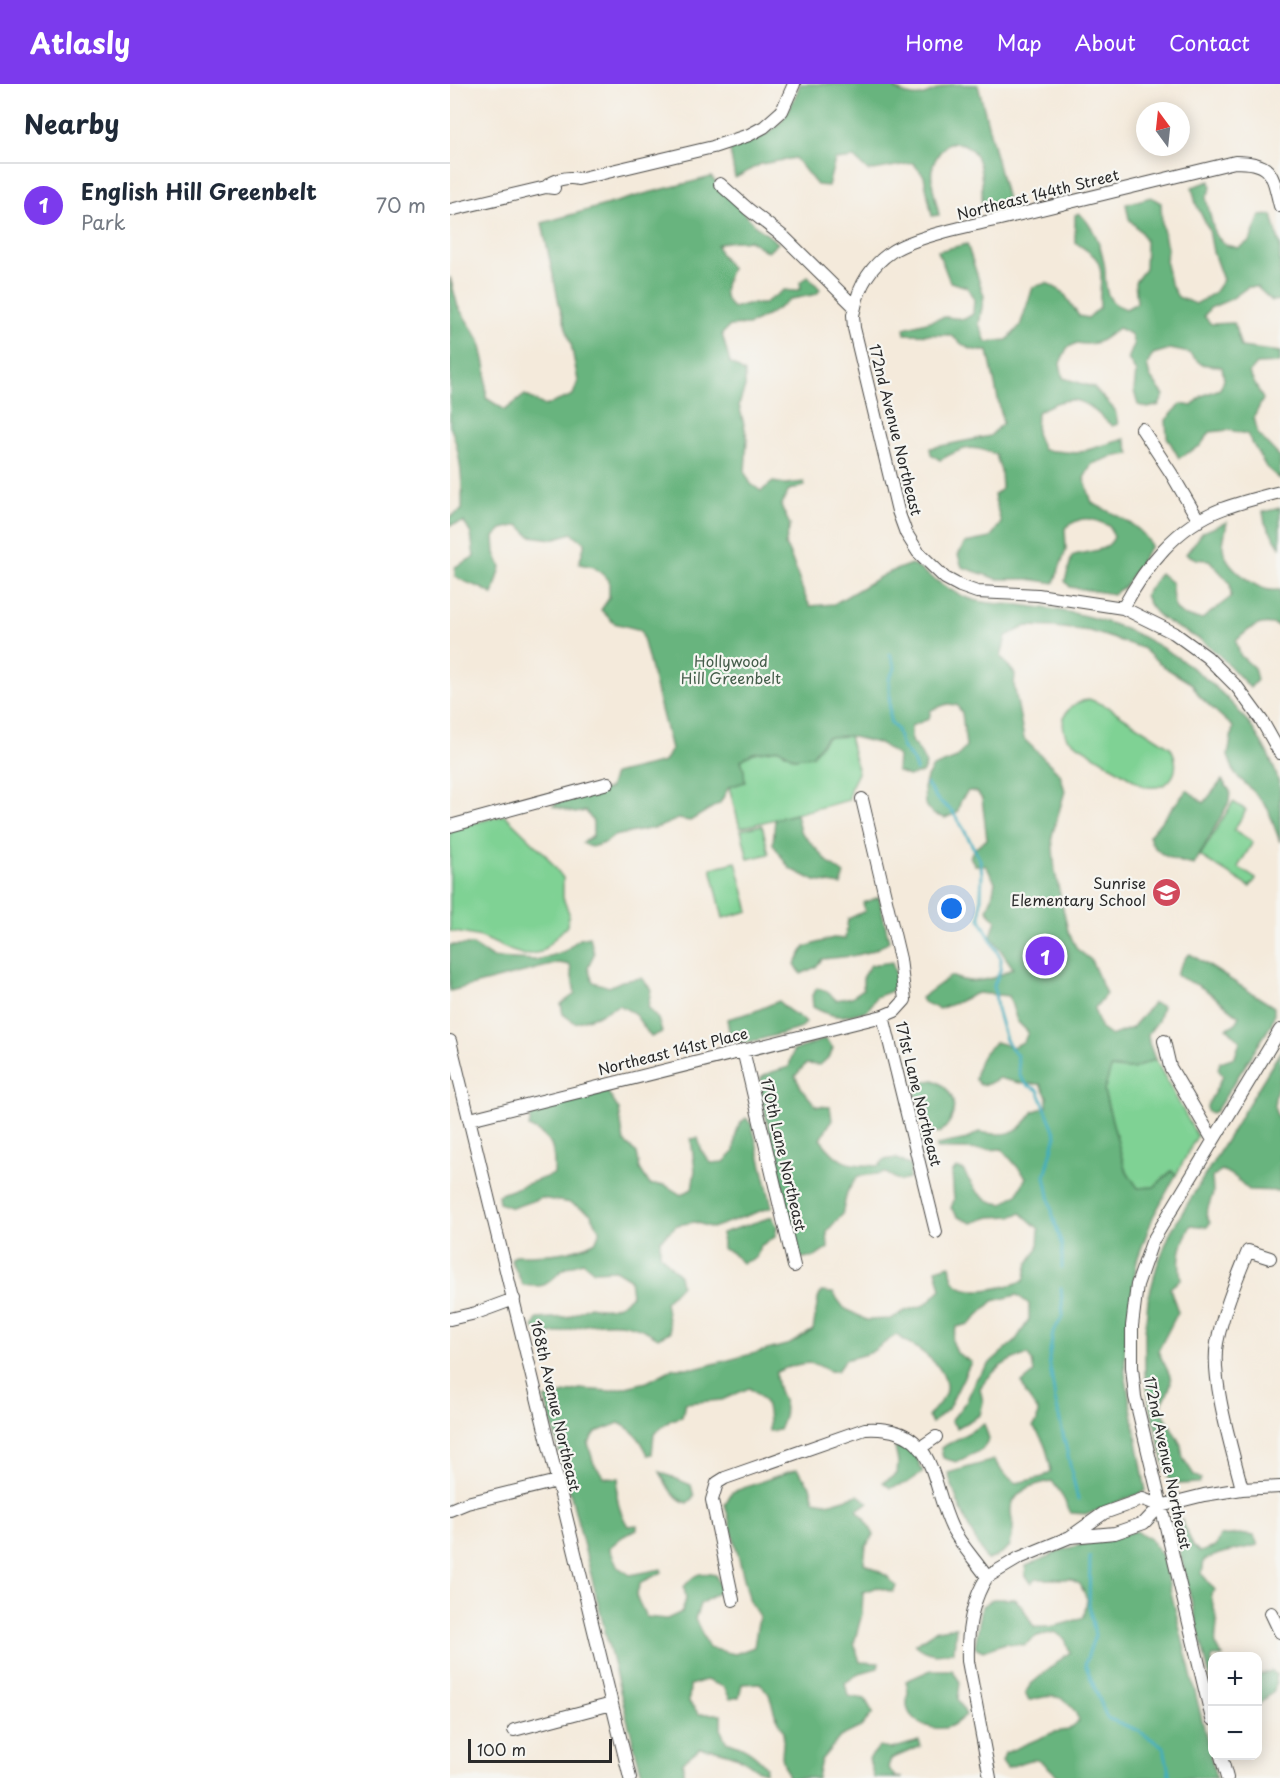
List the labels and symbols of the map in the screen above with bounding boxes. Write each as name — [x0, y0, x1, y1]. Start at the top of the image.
north arrow — [1136, 102, 1190, 156]
street label: Northeast 144th Street — [954, 162, 1121, 225]
street label: 172nd Avenue Northeast — [864, 342, 929, 518]
park label: Hollywood Hill Greenbelt — [681, 649, 781, 689]
place label: Sunrise Elementary School — [1011, 871, 1146, 911]
school or university icon: Sunrise Elementary School — [1151, 877, 1183, 909]
your location — [937, 894, 966, 923]
pin: 1 — [1026, 934, 1064, 978]
street label: 171st Lane Northeast — [890, 1019, 949, 1169]
street label: Northeast 141st Place — [595, 1021, 750, 1080]
street label: 170th Lane Northeast — [756, 1076, 813, 1233]
street label: 168th Avenue Northeast — [526, 1318, 587, 1493]
street label: 172nd Avenue Northeast — [1139, 1374, 1198, 1551]
scale bar — [468, 1736, 612, 1764]

